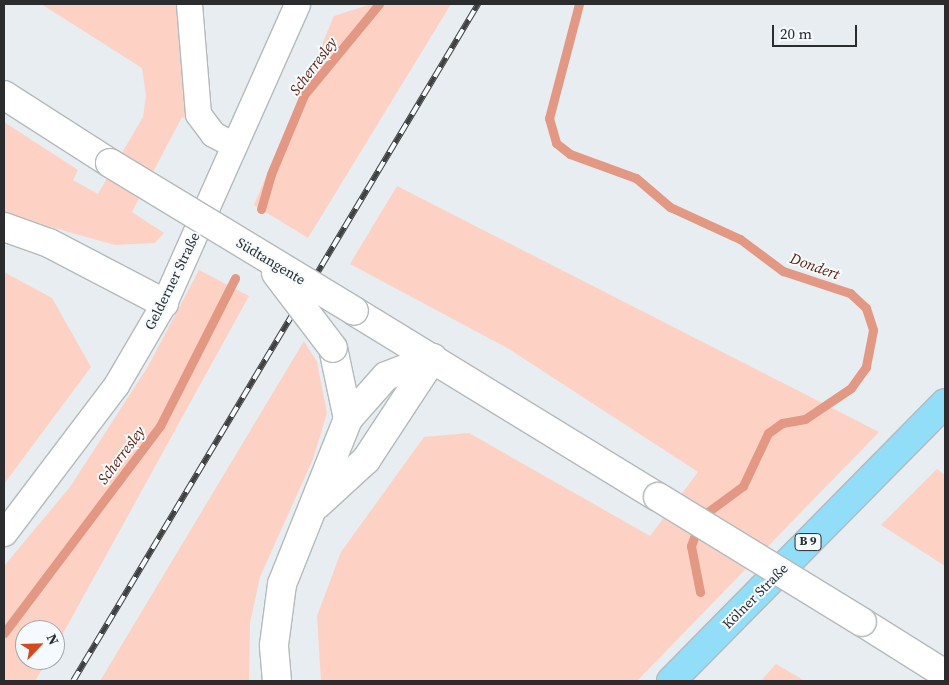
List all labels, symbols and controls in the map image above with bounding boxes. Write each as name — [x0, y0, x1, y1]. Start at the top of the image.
scale bar — [774, 15, 859, 47]
text: 20 m — [780, 23, 812, 44]
water label: Scherresley — [285, 34, 341, 98]
street label: Gelderner Straße — [141, 229, 203, 333]
street label: Südtangente — [233, 234, 309, 288]
water label: Dondert — [788, 249, 842, 283]
water label: Scherresley — [93, 423, 149, 487]
road number: B 9 — [794, 532, 822, 552]
street label: Kölner Straße — [719, 560, 791, 632]
north arrow — [15, 620, 65, 670]
text: N — [42, 631, 64, 648]

